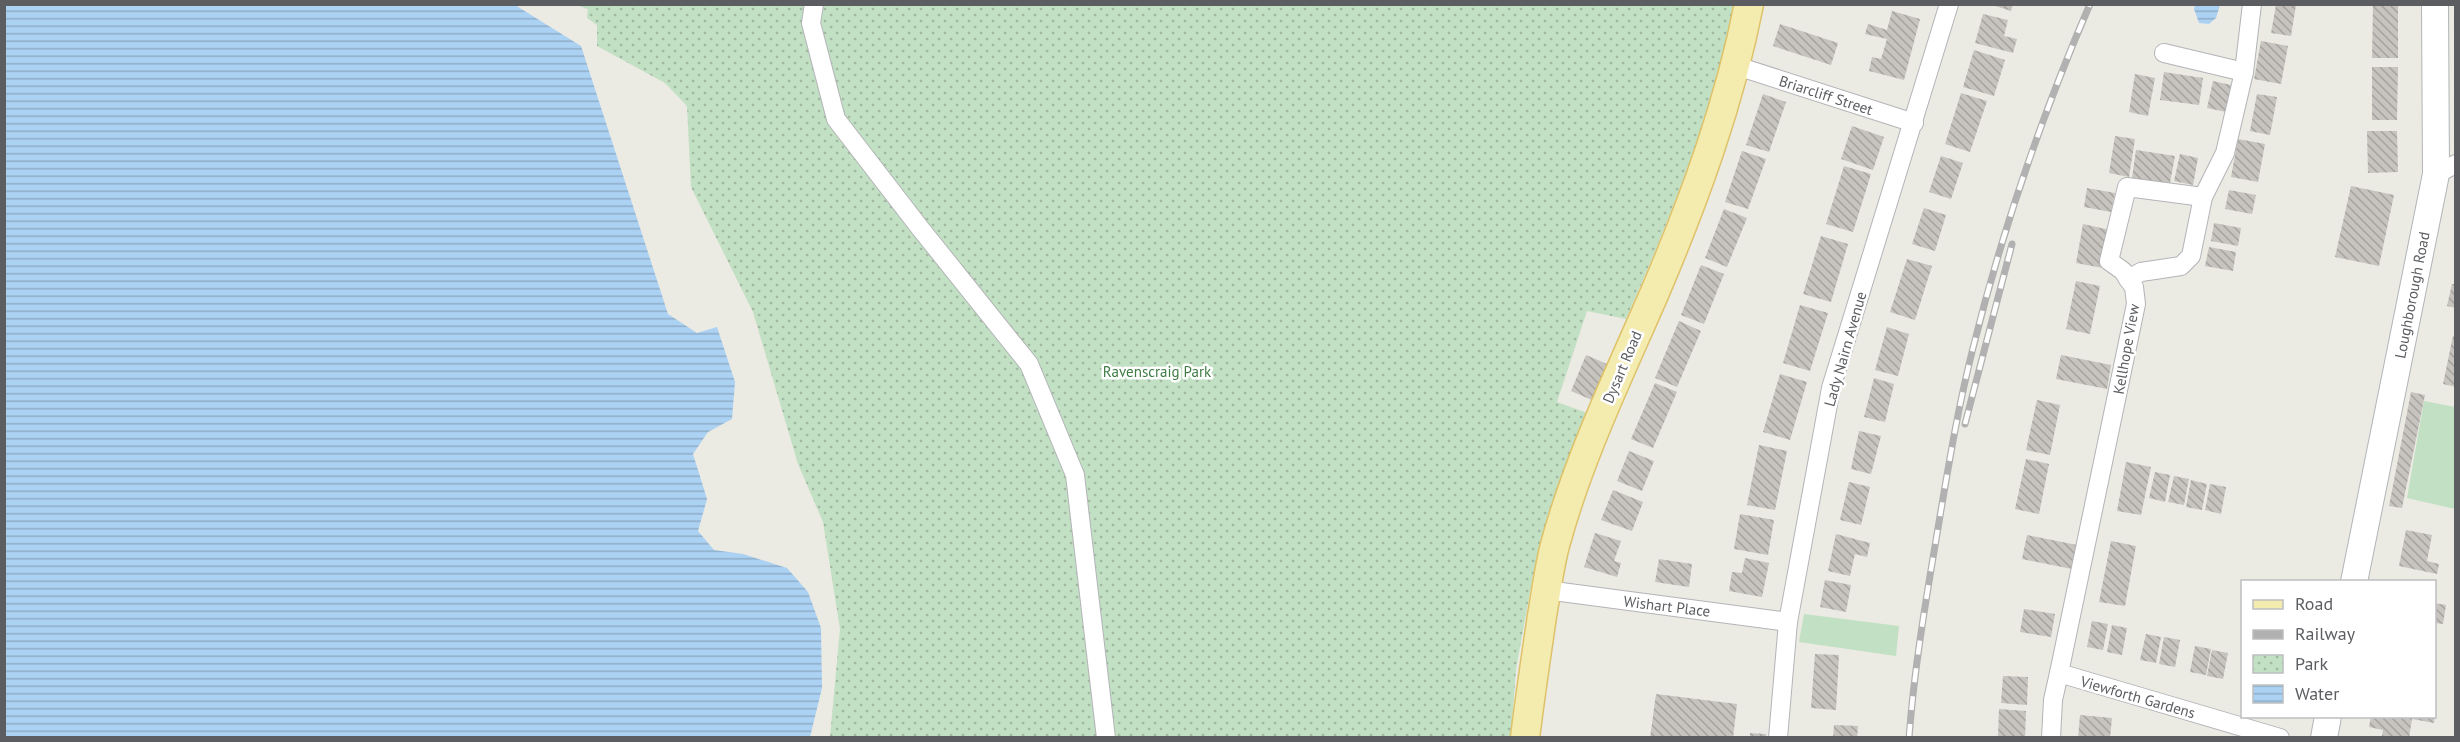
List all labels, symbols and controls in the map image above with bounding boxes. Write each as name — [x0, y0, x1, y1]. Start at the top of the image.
street label: Briarcliff Street — [1777, 71, 1875, 119]
street label: Loughborough Road — [2390, 230, 2434, 360]
street label: Lady Nairn Avenue — [1820, 289, 1870, 409]
street label: Kellhope View — [2109, 302, 2143, 396]
street label: Dysart Road — [1598, 328, 1646, 406]
park label: Ravenscraig Park — [1103, 362, 1212, 381]
legend — [2241, 580, 2436, 718]
street label: Wishart Place — [1623, 591, 1711, 621]
text: Road — [2295, 592, 2333, 615]
text: Railway — [2295, 622, 2356, 645]
text: Park — [2295, 652, 2328, 675]
street label: Viewforth Gardens — [2077, 671, 2198, 722]
text: Water — [2295, 682, 2339, 705]

